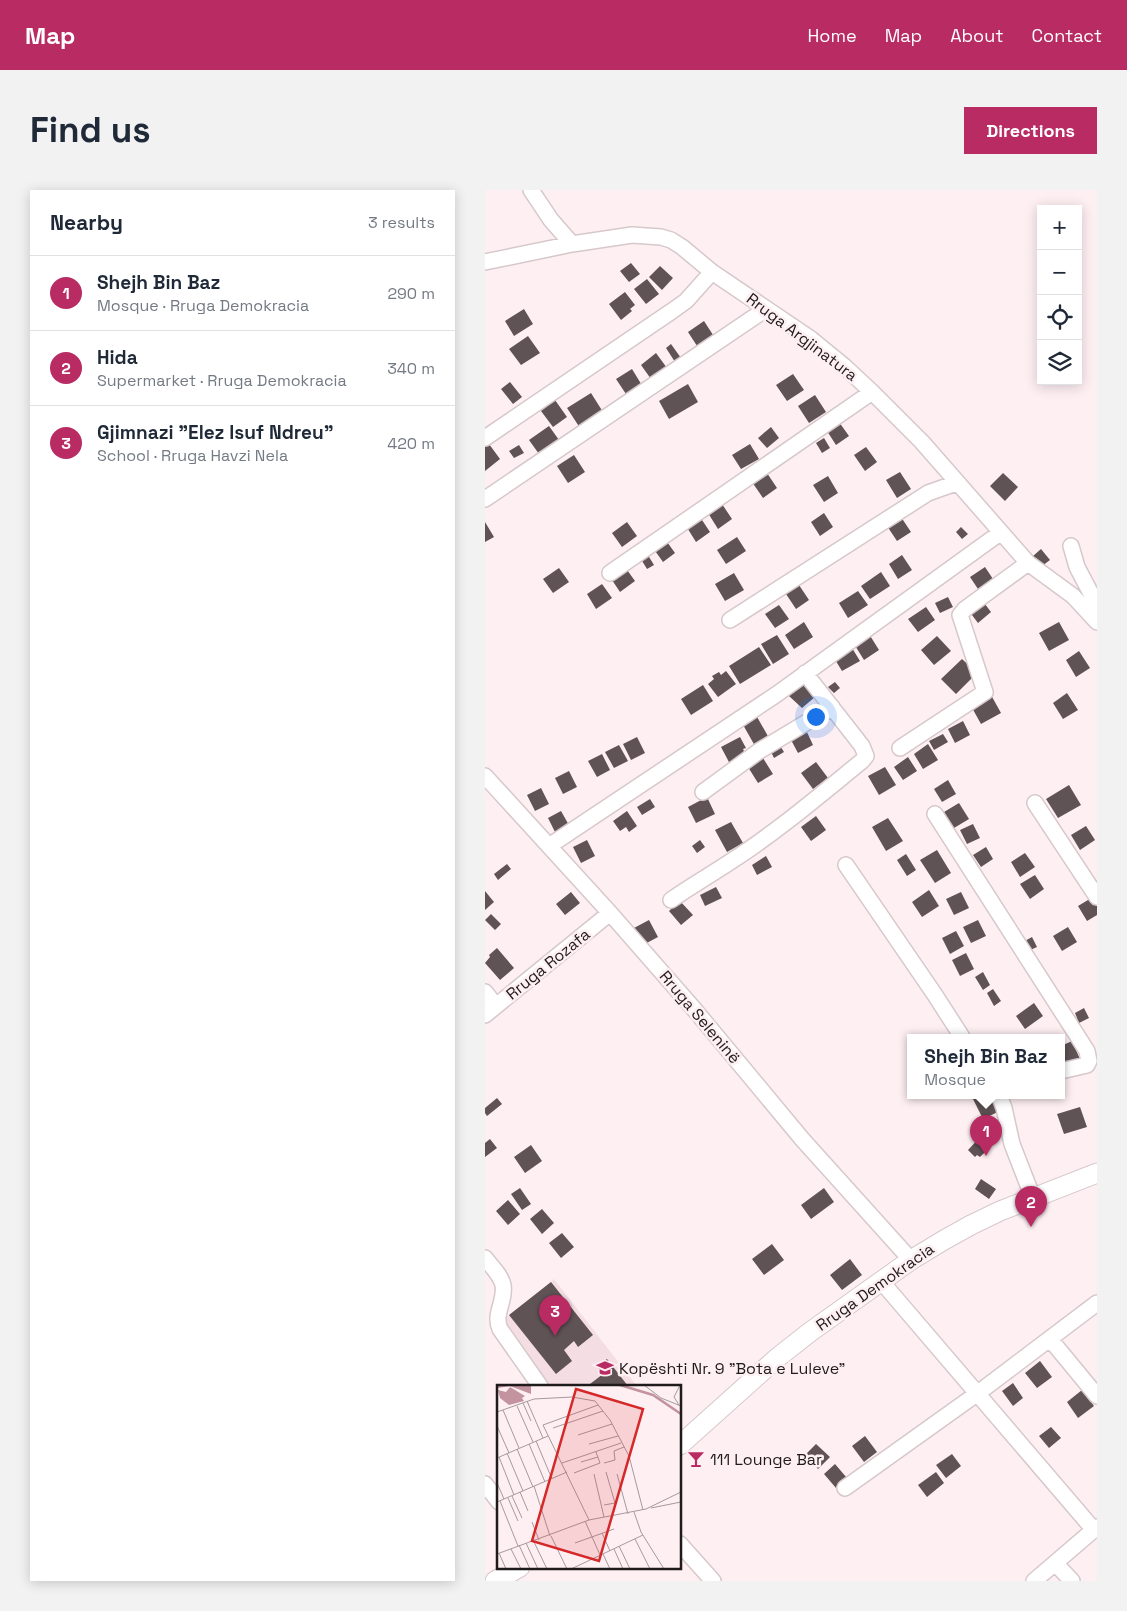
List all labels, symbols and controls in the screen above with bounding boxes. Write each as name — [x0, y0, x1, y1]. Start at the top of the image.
text: Map — [25, 20, 75, 51]
text: Home — [808, 24, 857, 47]
text: Map — [885, 24, 922, 47]
text: About — [950, 24, 1004, 47]
text: Contact — [1032, 24, 1102, 47]
button: Directions — [964, 107, 1097, 154]
text: Find us — [30, 108, 151, 152]
map controls — [1037, 205, 1082, 385]
button: + — [1037, 205, 1082, 250]
text: Nearby — [50, 209, 123, 236]
text: 3 results — [368, 212, 435, 233]
button: − — [1037, 250, 1082, 295]
text: Shejh Bin Baz — [97, 270, 220, 295]
text: 1 — [62, 283, 70, 304]
text: 290 m — [387, 283, 435, 304]
street label: Rruga Argjinatura — [742, 288, 862, 386]
text: Mosque · Rruga Demokracia — [97, 295, 309, 316]
button: locate — [1037, 295, 1082, 340]
button: layers — [1037, 340, 1082, 385]
text: Hida — [97, 345, 138, 370]
text: 2 — [61, 358, 71, 379]
text: 340 m — [387, 358, 435, 379]
text: Supermarket · Rruga Demokracia — [97, 370, 347, 391]
text: Gjimnazi "Elez Isuf Ndreu" — [97, 420, 333, 445]
text: 3 — [61, 433, 71, 454]
text: 420 m — [387, 433, 435, 454]
text: School · Rruga Havzi Nela — [97, 445, 288, 466]
your location — [803, 704, 829, 730]
street label: Rruga Rozafa — [502, 924, 594, 1004]
street label: Rruga Seleninë — [655, 966, 745, 1068]
popup — [907, 1034, 1065, 1099]
text: Shejh Bin Baz — [924, 1044, 1048, 1069]
text: Mosque — [924, 1069, 986, 1090]
pin: 1 — [970, 1115, 1002, 1156]
pin: 2 — [1015, 1186, 1047, 1227]
street label: Rruga Demokracia — [812, 1238, 938, 1336]
pin: 3 — [539, 1295, 571, 1336]
school or university icon: Kopështi Nr. 9 "Bota e Luleve" — [595, 1358, 615, 1378]
place label: Kopështi Nr. 9 "Bota e Luleve" — [619, 1358, 845, 1379]
inset map — [497, 1385, 681, 1568]
bar icon: 111 Lounge Bar — [686, 1449, 706, 1469]
place label: 111 Lounge Bar — [710, 1449, 822, 1470]

